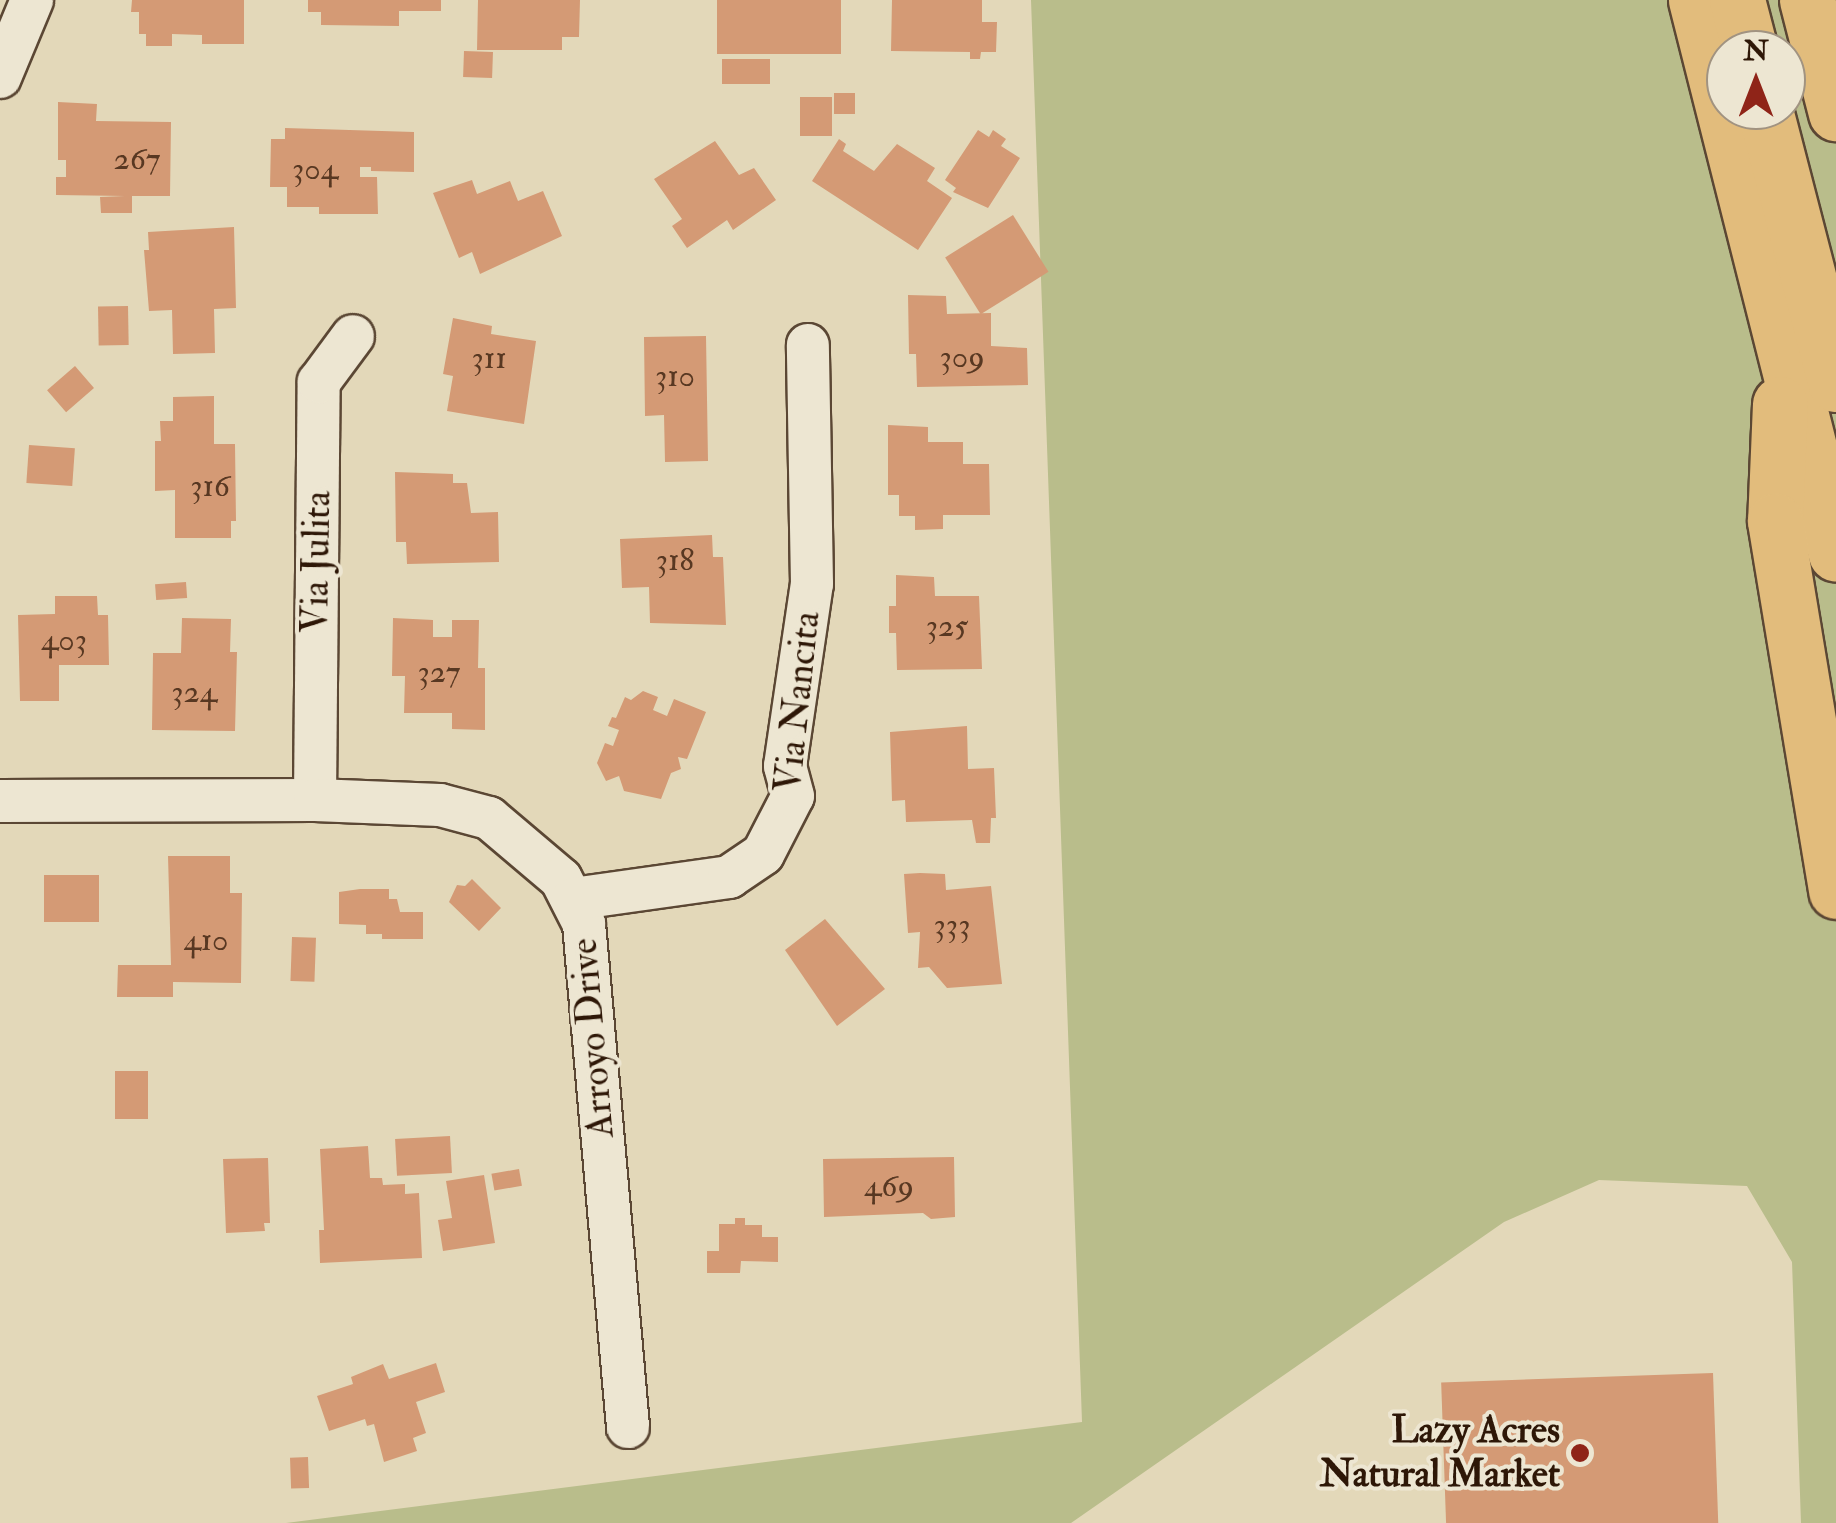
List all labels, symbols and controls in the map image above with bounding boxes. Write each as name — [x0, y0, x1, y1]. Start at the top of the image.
north arrow — [1706, 30, 1806, 130]
text: N — [1743, 34, 1769, 69]
house number: 267 — [113, 140, 161, 178]
house number: 304 — [292, 150, 338, 188]
house number: 309 — [939, 338, 985, 376]
house number: 311 — [471, 339, 507, 377]
house number: 310 — [655, 357, 695, 395]
house number: 316 — [190, 467, 230, 505]
street label: Via Julita — [293, 490, 341, 634]
house number: 318 — [656, 541, 694, 579]
house number: 325 — [926, 607, 968, 645]
street label: Via Nancita — [766, 609, 830, 795]
house number: 403 — [41, 621, 87, 659]
house number: 327 — [417, 653, 461, 691]
house number: 324 — [171, 673, 217, 711]
house number: 333 — [934, 906, 970, 944]
house number: 410 — [184, 921, 228, 959]
street label: Arroyo Drive — [562, 936, 624, 1140]
house number: 469 — [864, 1167, 914, 1205]
place label: Lazy Acres Natural Market — [1320, 1408, 1560, 1498]
marker: Lazy Acres Natural Market — [1569, 1442, 1591, 1464]

